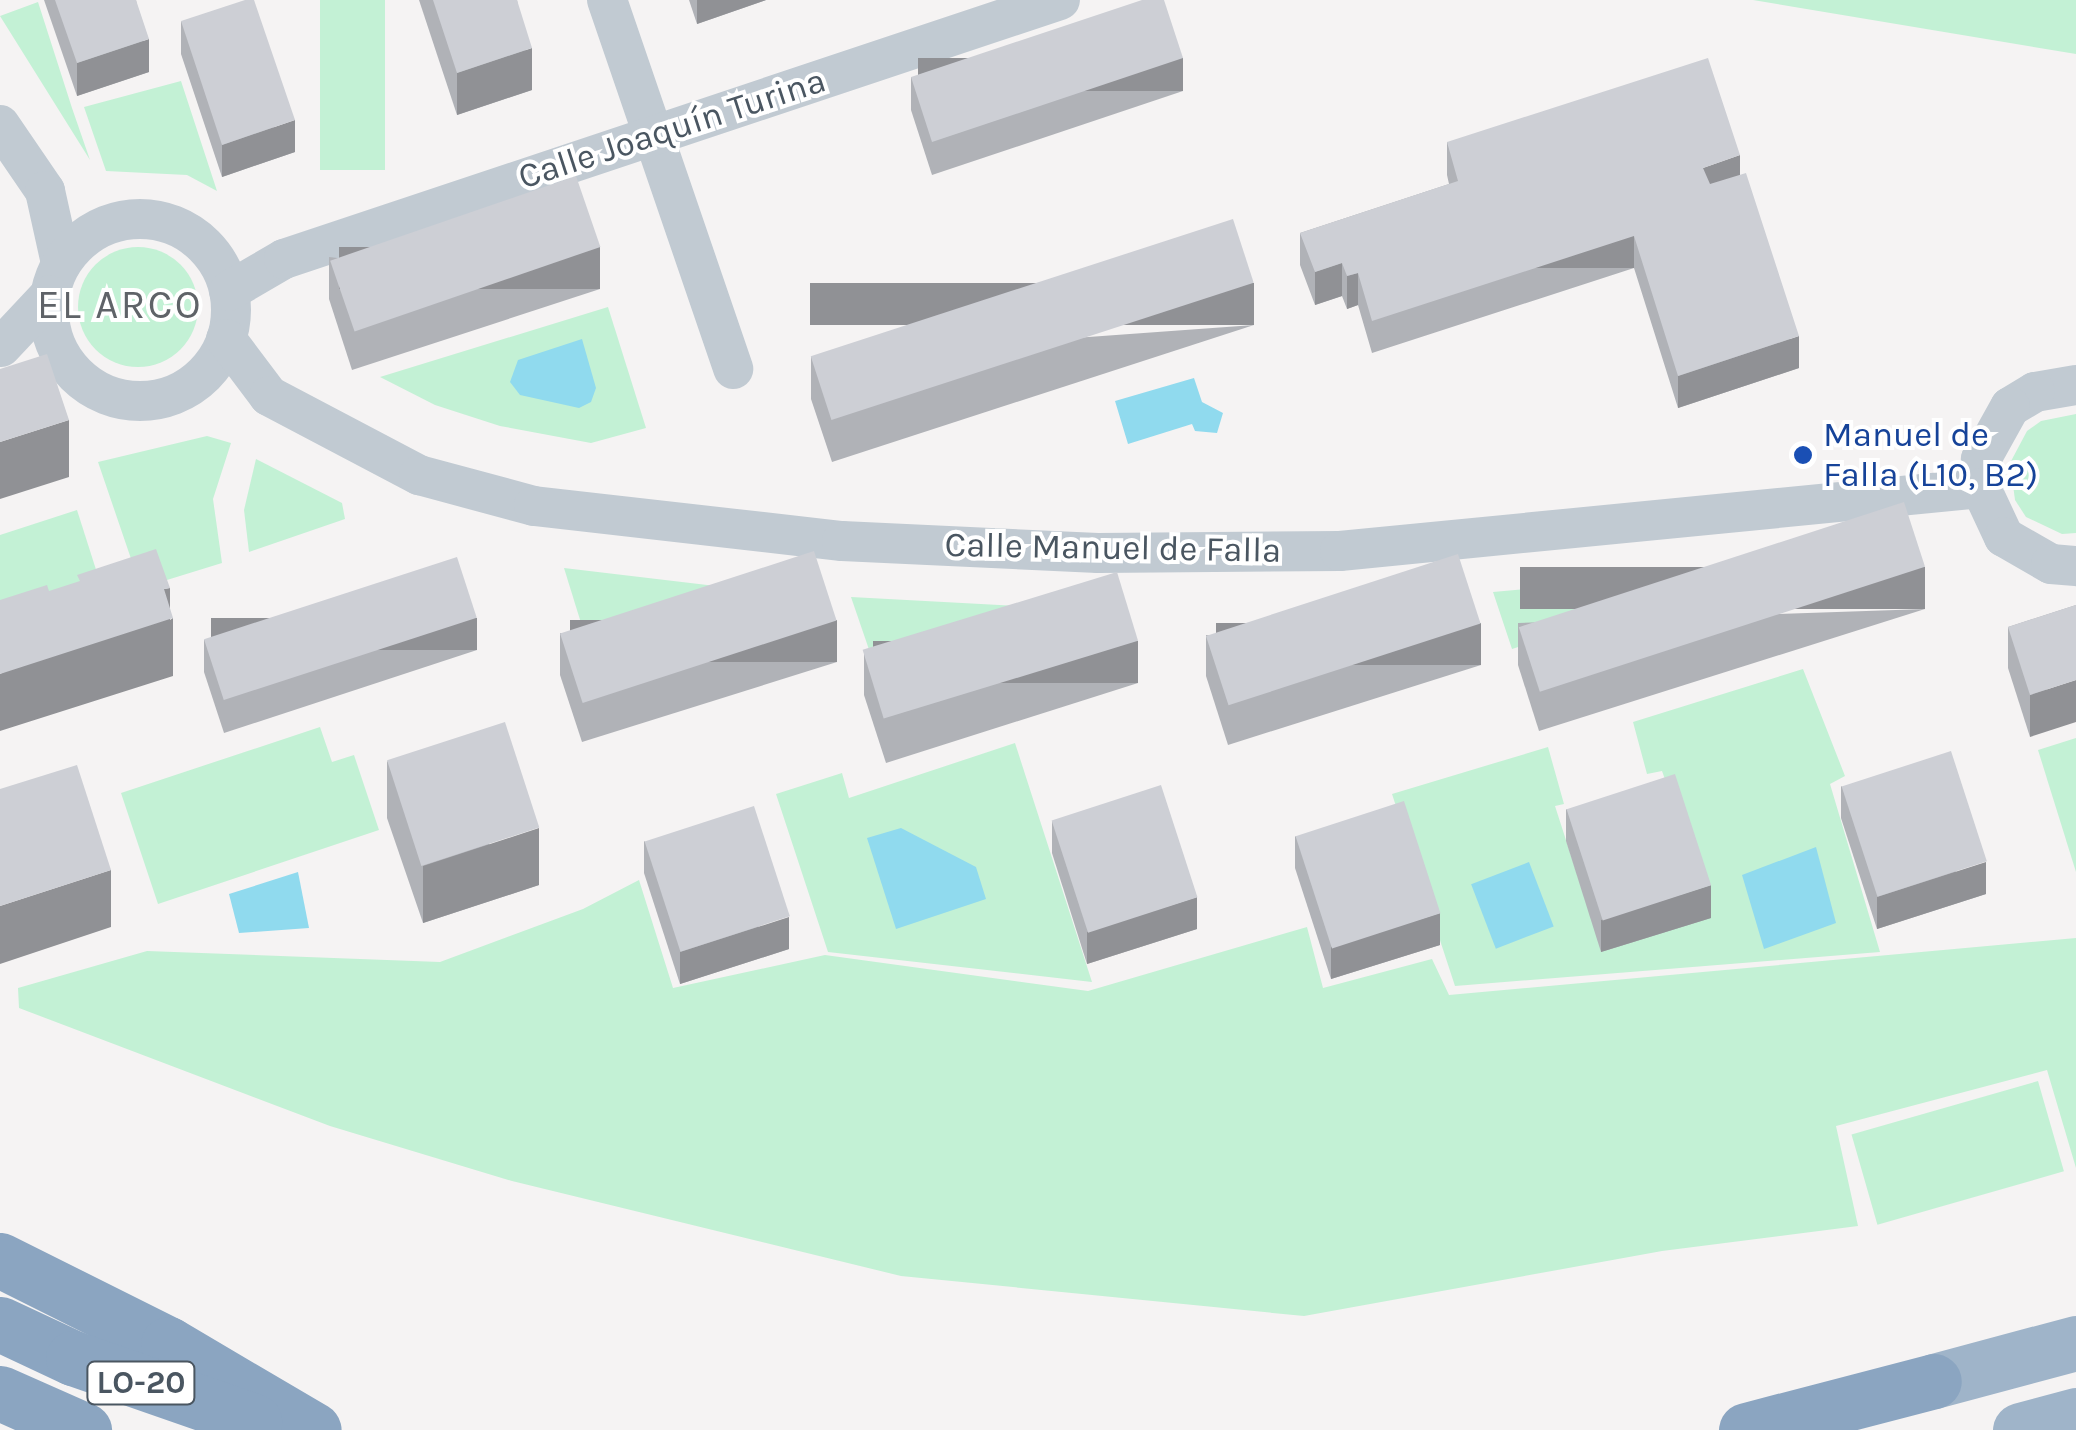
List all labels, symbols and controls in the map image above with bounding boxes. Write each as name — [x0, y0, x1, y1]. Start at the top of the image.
street label: Calle Joaquín Turina — [513, 60, 831, 198]
district label: EL ARCO — [37, 281, 203, 329]
place label: Manuel de Falla (L10, B2) — [1823, 414, 2038, 496]
marker: Manuel de Falla (L10, B2) — [1792, 444, 1814, 466]
street label: Calle Manuel de Falla — [944, 524, 1282, 572]
road number: LO-20 — [86, 1356, 196, 1410]

